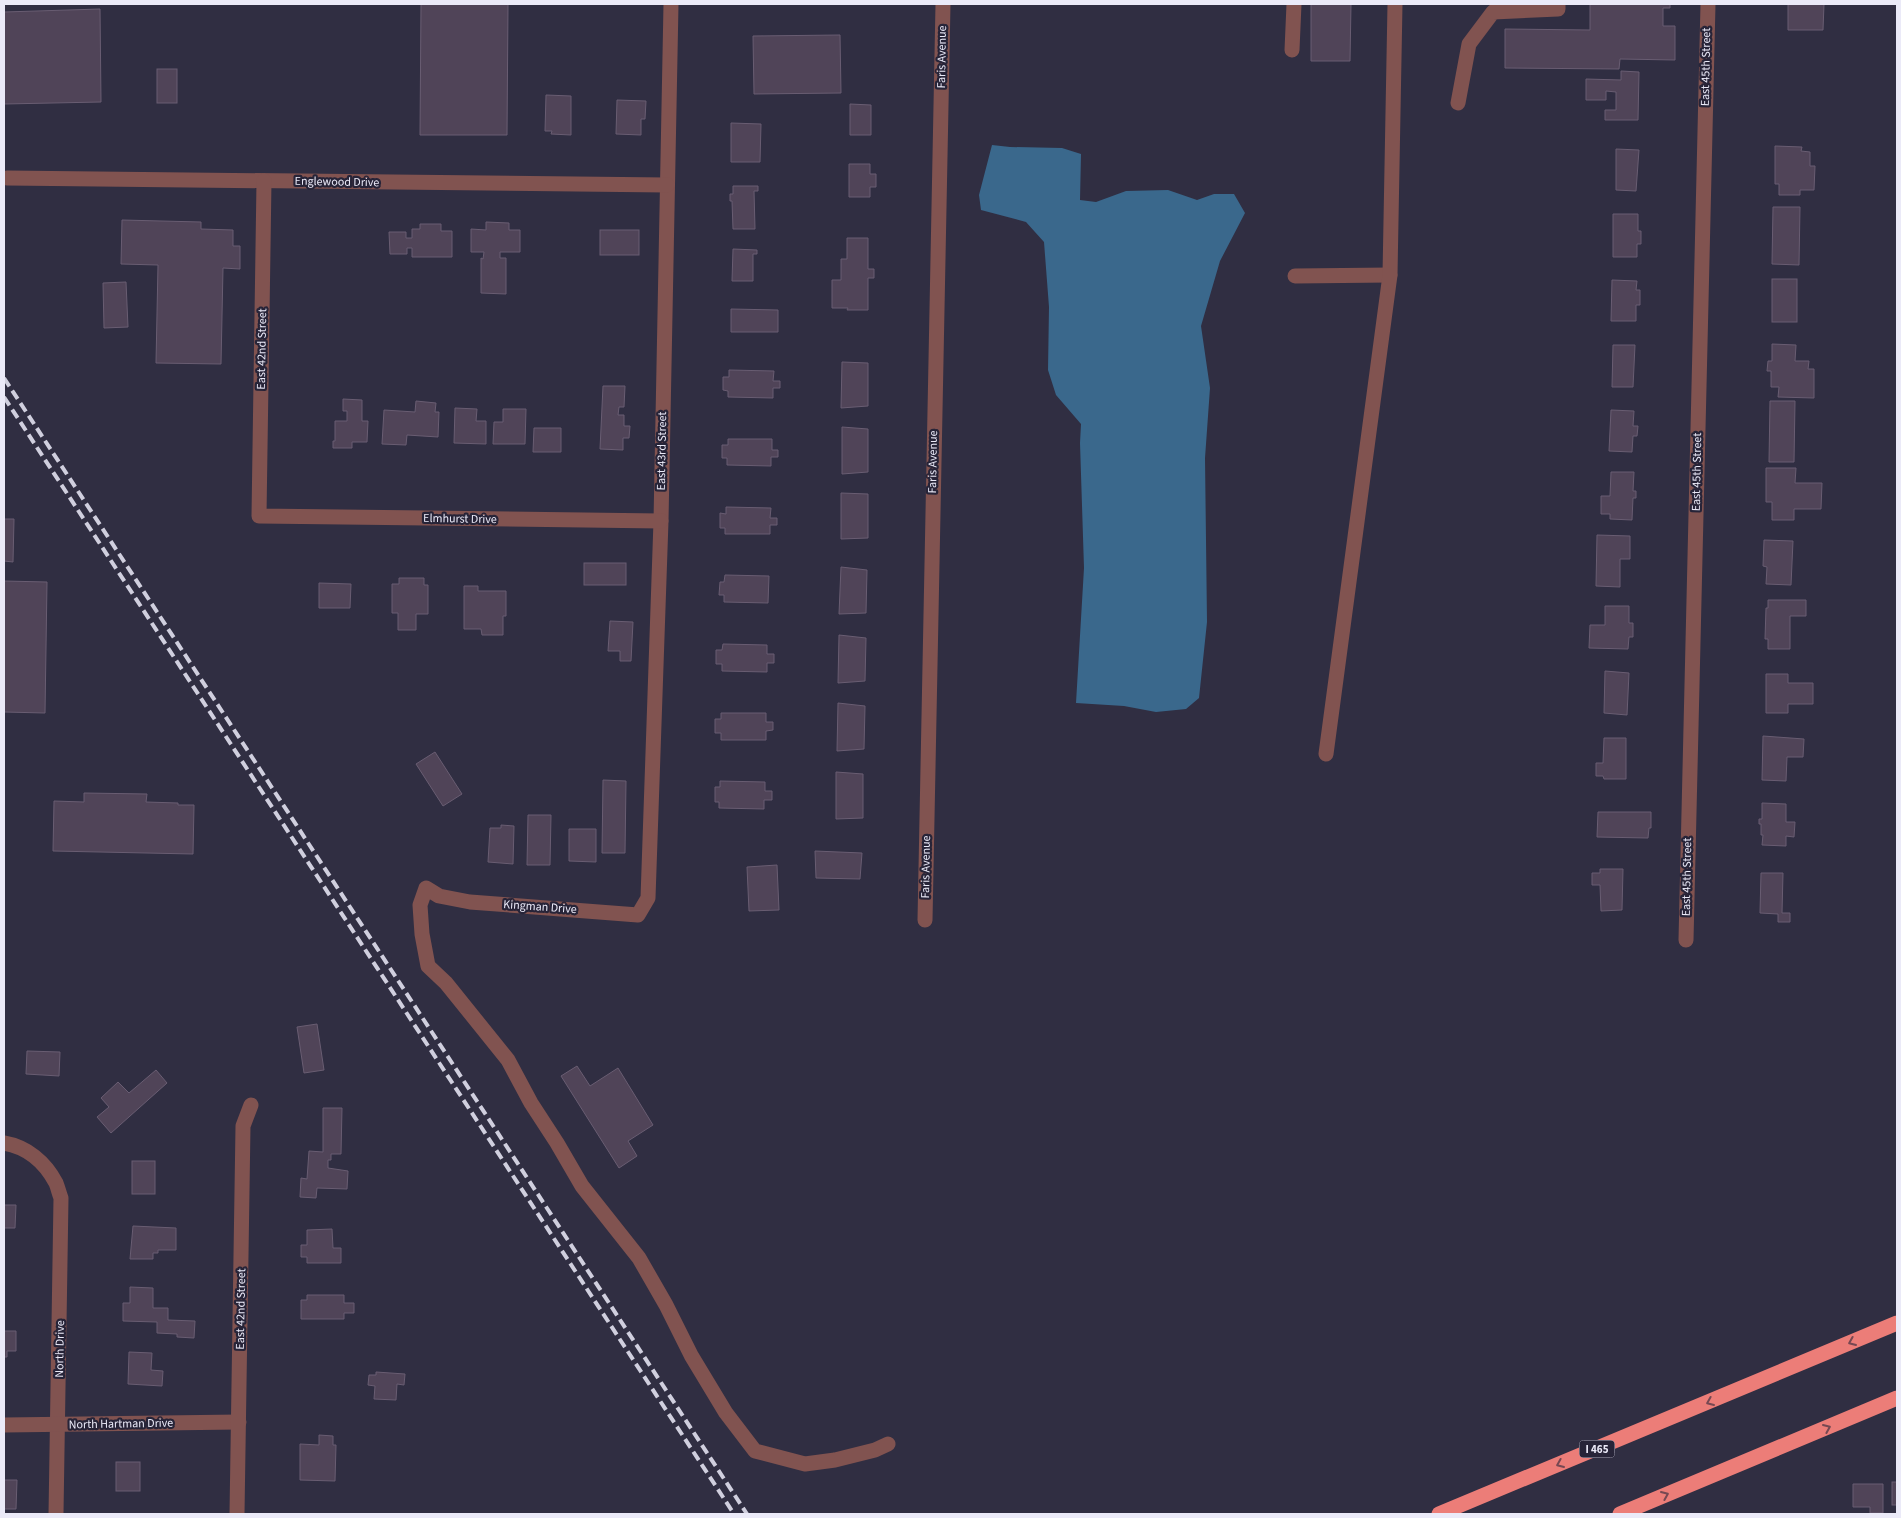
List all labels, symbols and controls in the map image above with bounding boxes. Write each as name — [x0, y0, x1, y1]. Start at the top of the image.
street label: Faris Avenue — [933, 25, 951, 89]
street label: East 45th Street — [1697, 28, 1715, 106]
street label: Englewood Drive — [295, 173, 380, 191]
street label: East 42nd Street — [253, 308, 271, 390]
street label: East 43rd Street — [653, 411, 671, 491]
street label: Faris Avenue — [924, 430, 942, 494]
street label: East 45th Street — [1688, 433, 1706, 511]
street label: Elmhurst Drive — [423, 510, 497, 528]
street label: Faris Avenue — [917, 835, 935, 899]
street label: East 45th Street — [1678, 838, 1696, 916]
street label: Kingman Drive — [503, 896, 577, 918]
street label: East 42nd Street — [232, 1268, 250, 1350]
street label: North Drive — [51, 1320, 69, 1378]
one-way arrow — [1848, 1336, 1857, 1346]
one-way arrow — [1706, 1396, 1714, 1406]
street label: North Hartman Drive — [69, 1415, 173, 1433]
one-way arrow — [1822, 1423, 1831, 1434]
road number: I 465 — [1580, 1440, 1614, 1458]
one-way arrow — [1556, 1458, 1564, 1468]
one-way arrow — [1660, 1491, 1669, 1502]

